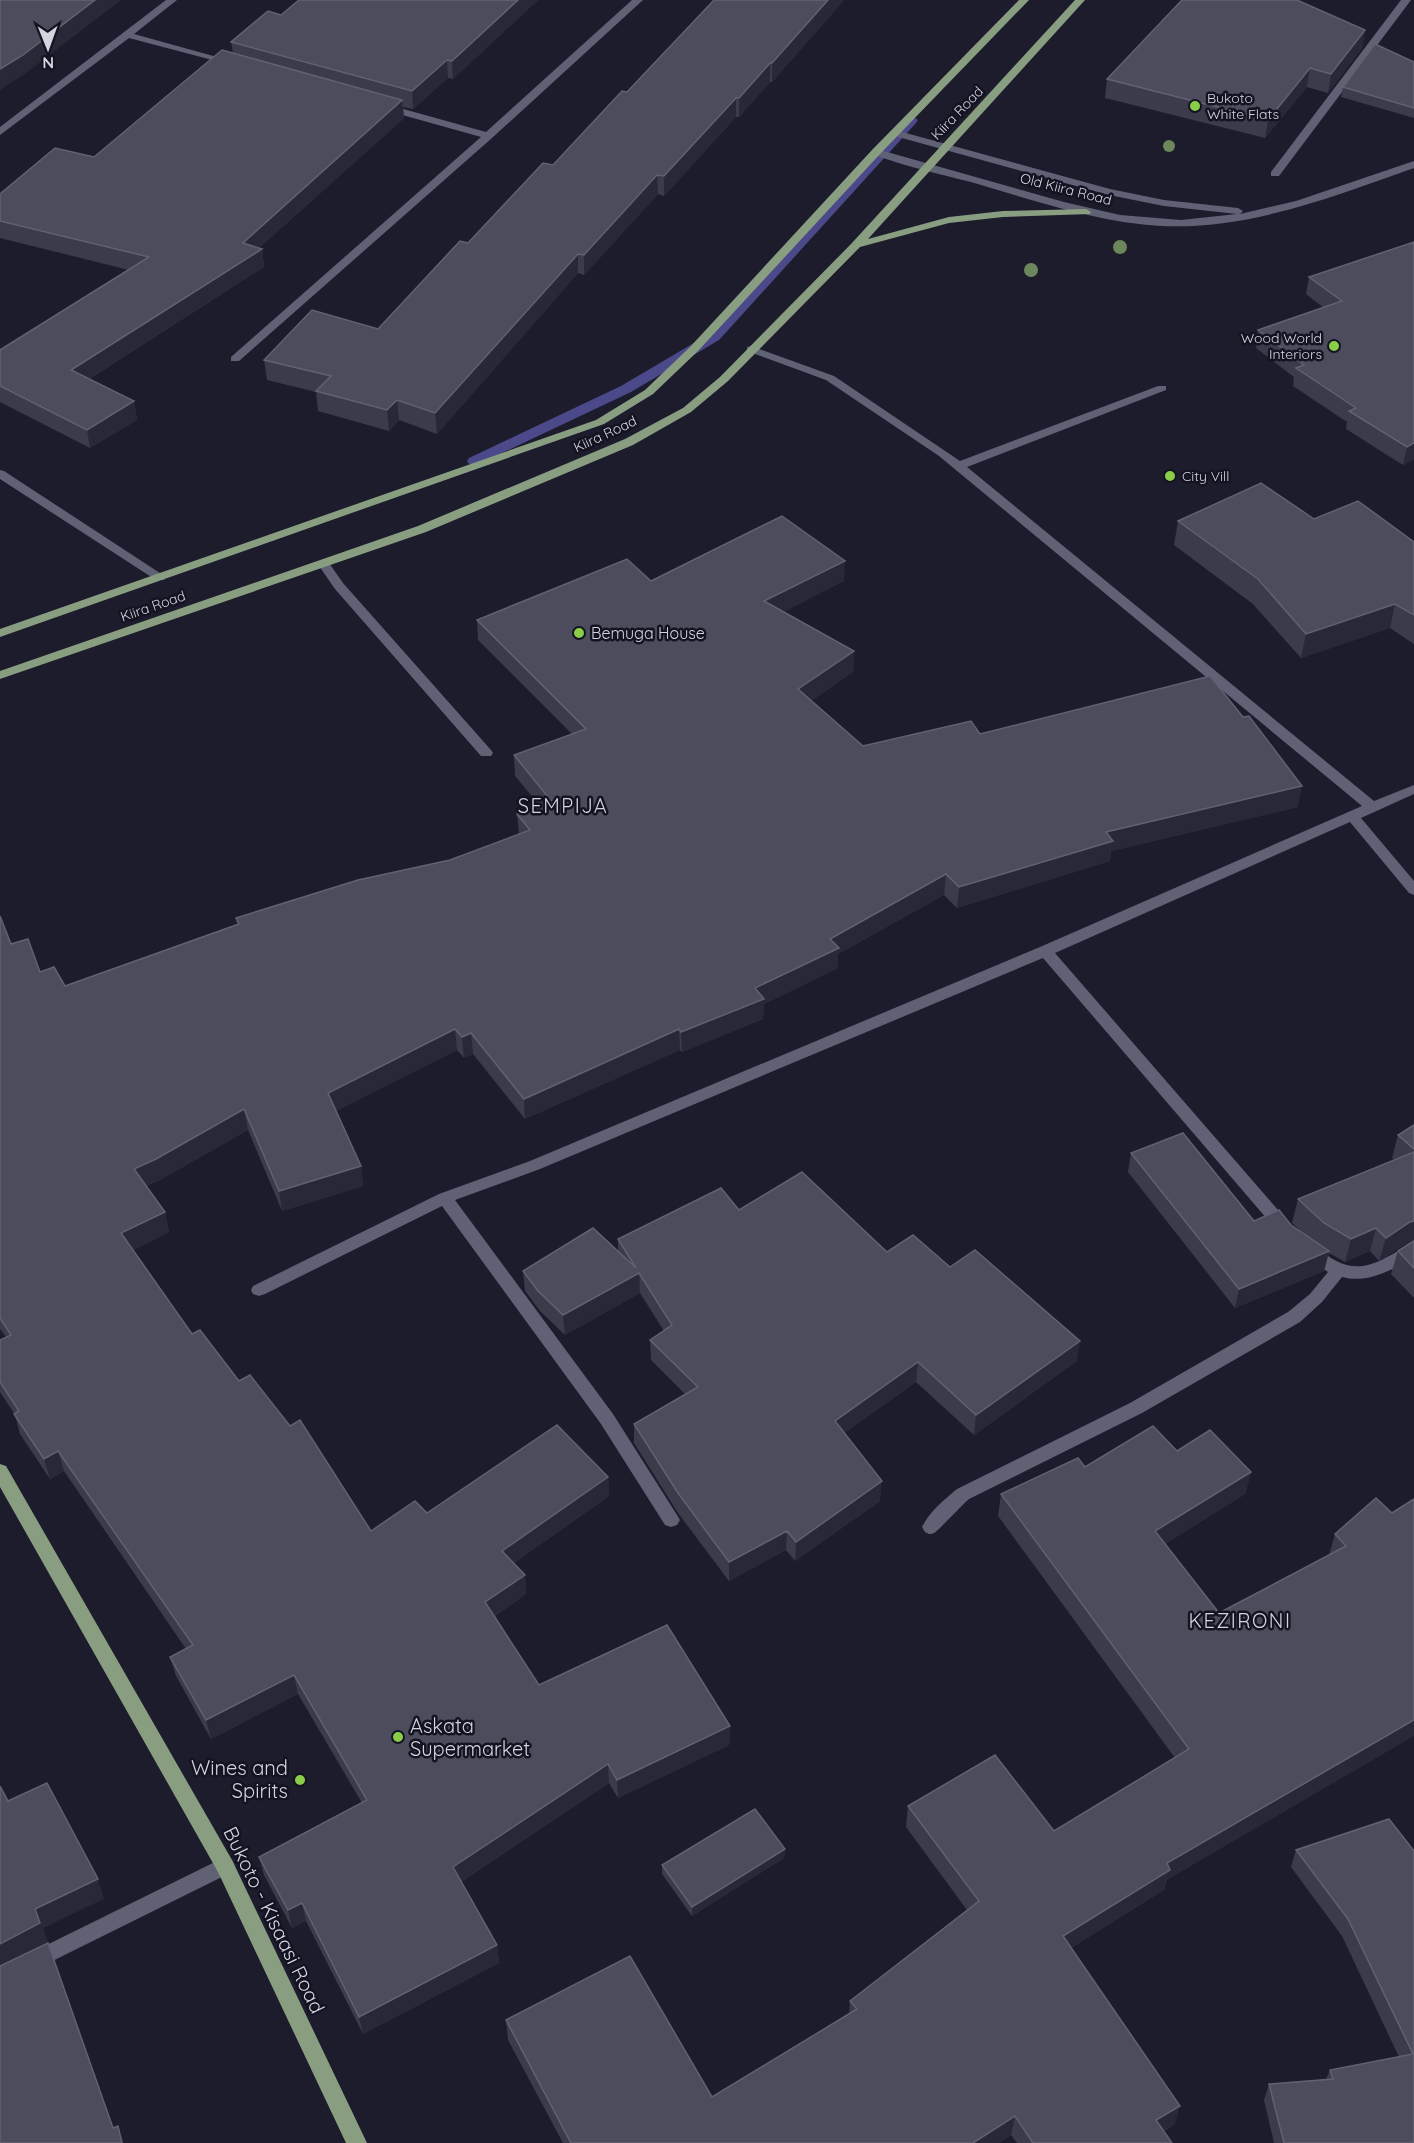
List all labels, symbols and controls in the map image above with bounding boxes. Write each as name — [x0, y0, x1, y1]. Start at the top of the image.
north arrow — [18, 18, 78, 78]
text: N — [42, 53, 54, 73]
street label: Kiira Road — [927, 82, 987, 144]
place label: Bukoto White Flats — [1207, 89, 1279, 123]
marker: Bukoto White Flats — [1188, 99, 1202, 113]
street label: Old Kiira Road — [1018, 169, 1114, 209]
place label: Wood World Interiors — [1241, 329, 1322, 363]
marker: Wood World Interiors — [1327, 339, 1341, 353]
street label: Kiira Road — [571, 412, 639, 456]
place label: City Vill — [1182, 467, 1229, 485]
marker: City Vill — [1163, 469, 1177, 483]
street label: Kiira Road — [118, 586, 188, 626]
place label: Bemuga House — [591, 623, 705, 643]
marker: Bemuga House — [572, 626, 586, 640]
district label: SEMPIJA — [518, 793, 608, 818]
district label: KEZIRONI — [1189, 1608, 1291, 1633]
place label: Askata Supermarket — [410, 1713, 530, 1761]
marker: Askata Supermarket — [391, 1730, 405, 1744]
place label: Wines and Spirits — [191, 1755, 288, 1803]
marker: Wines and Spirits — [293, 1773, 307, 1787]
street label: Bukoto - Kisaasi Road — [218, 1822, 331, 2017]

